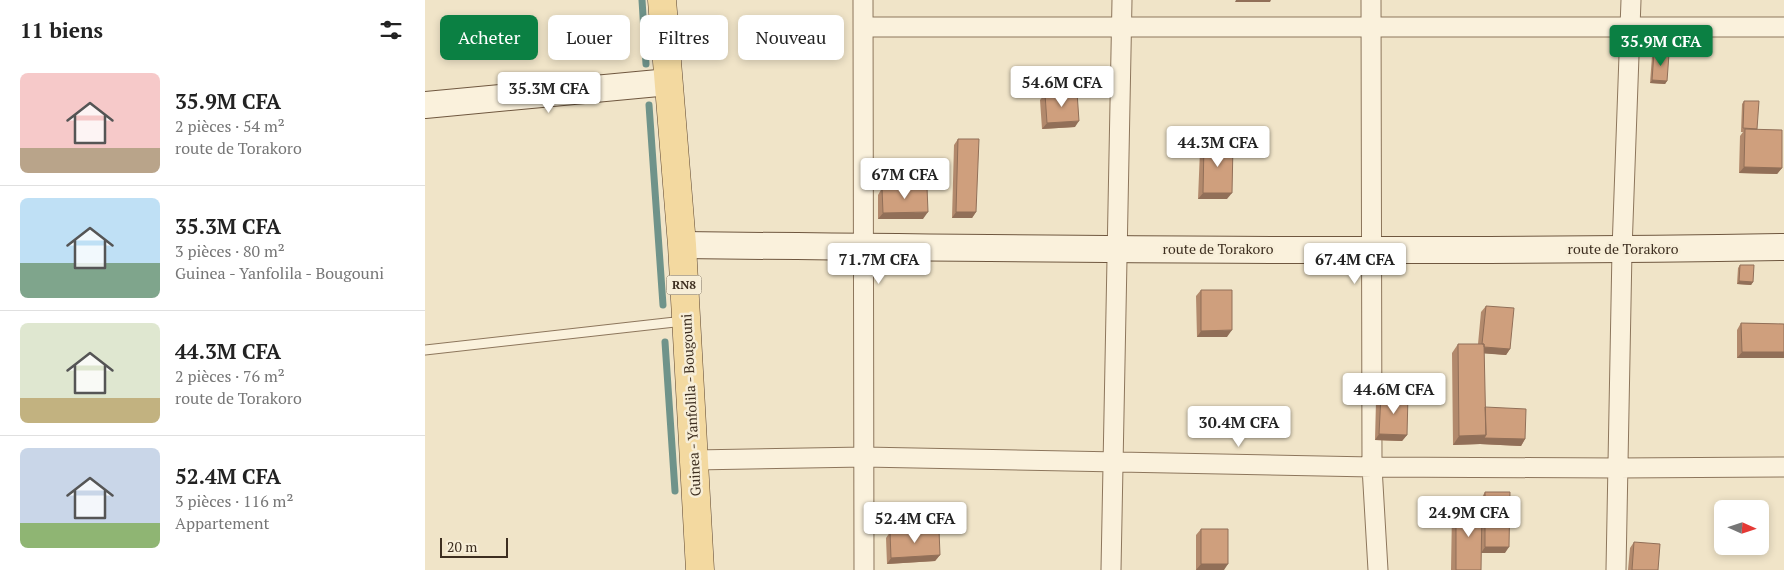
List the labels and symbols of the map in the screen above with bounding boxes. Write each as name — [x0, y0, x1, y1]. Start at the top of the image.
pin: 35.9M CFA — [1604, 24, 1718, 67]
pin: 54.6M CFA — [1005, 66, 1119, 108]
pin: 35.3M CFA — [492, 72, 606, 114]
pin: 44.3M CFA — [1161, 126, 1275, 168]
pin: 67M CFA — [859, 158, 951, 200]
street label: route de Torakoro — [1163, 239, 1274, 258]
street label: route de Torakoro — [1568, 239, 1679, 258]
pin: 71.7M CFA — [822, 242, 936, 285]
pin: 67.4M CFA — [1298, 242, 1412, 285]
road number: RN8 — [667, 276, 701, 294]
street label: Guinea - Yanfolila - Bougouni — [676, 313, 705, 497]
pin: 44.6M CFA — [1337, 372, 1451, 415]
pin: 30.4M CFA — [1182, 406, 1296, 448]
pin: 24.9M CFA — [1412, 496, 1526, 538]
north arrow — [1714, 500, 1769, 555]
pin: 52.4M CFA — [858, 502, 972, 544]
scale bar — [440, 535, 507, 558]

